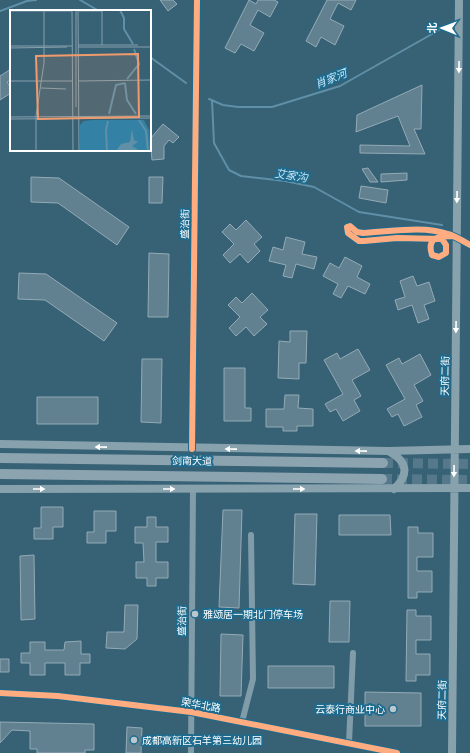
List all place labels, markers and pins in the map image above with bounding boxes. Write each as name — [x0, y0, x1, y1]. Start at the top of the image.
marker: 雅颂居一期北门停车场 — [190, 609, 200, 619]
place label: 雅颂居一期北门停车场 — [203, 609, 303, 620]
place label: 云泰行商业中心 — [315, 704, 385, 715]
marker: 云泰行商业中心 — [388, 704, 398, 714]
marker: 成都高新区石羊第三幼儿园 — [129, 735, 139, 745]
place label: 成都高新区石羊第三幼儿园 — [142, 735, 262, 746]

